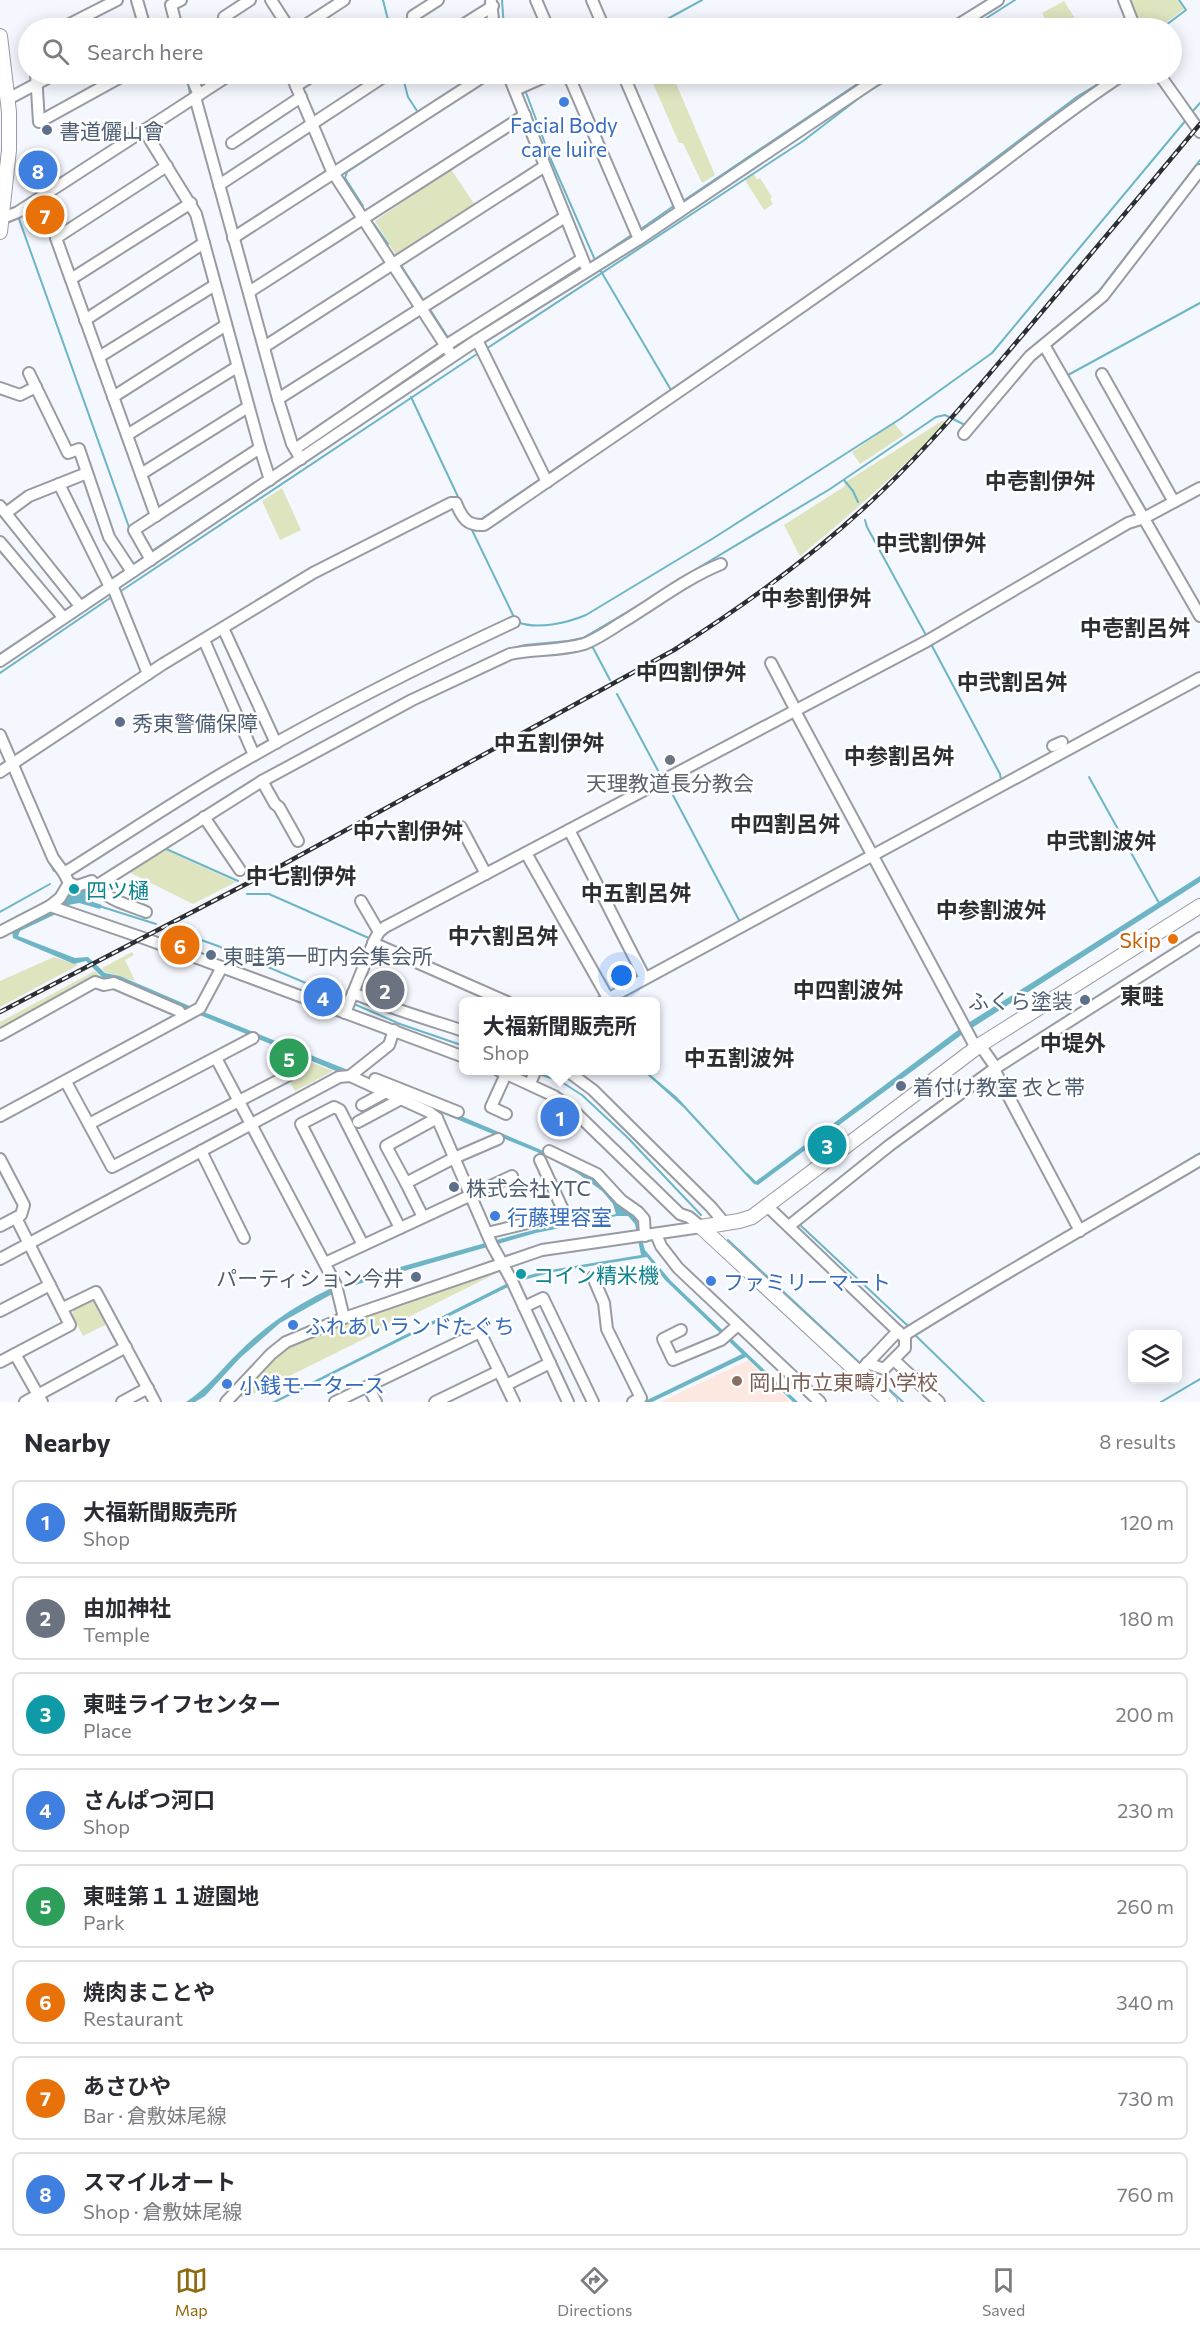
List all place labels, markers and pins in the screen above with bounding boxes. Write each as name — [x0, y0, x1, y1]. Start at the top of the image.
marker: Facial Body care luire — [557, 95, 571, 109]
place label: Facial Body care luire — [510, 112, 618, 161]
place label: 書道儷山會 — [59, 118, 164, 143]
marker: 書道儷山會 — [40, 123, 54, 137]
pin: 8 — [18, 148, 57, 192]
pin: 7 — [26, 192, 64, 238]
place label: 秀東警備保障 — [132, 710, 258, 735]
marker: 秀東警備保障 — [113, 715, 127, 729]
marker: 天理教道長分教会 — [663, 753, 677, 767]
place label: 天理教道長分教会 — [586, 770, 754, 795]
place label: 四ツ樋 — [86, 877, 149, 902]
marker: 四ツ樋 — [67, 882, 81, 896]
pin: 6 — [160, 922, 200, 968]
place label: Skip — [1119, 927, 1161, 952]
marker: Skip — [1166, 932, 1180, 946]
place label: 東畦第一町内会集会所 — [223, 943, 433, 968]
marker: 東畦第一町内会集会所 — [204, 948, 218, 962]
pin: 2 — [366, 968, 404, 1012]
pin: 4 — [304, 974, 342, 1020]
place label: ふくら塗装 — [968, 988, 1073, 1013]
marker: ふくら塗装 — [1078, 993, 1092, 1007]
pin: 5 — [270, 1036, 308, 1080]
place label: 着付け教室 衣と帯 — [913, 1074, 1085, 1099]
marker: 着付け教室 衣と帯 — [894, 1079, 908, 1093]
pin: 1 — [540, 1094, 580, 1140]
pin: 3 — [808, 1122, 846, 1168]
place label: 株式会社YTC — [466, 1175, 591, 1200]
marker: 株式会社YTC — [447, 1180, 461, 1194]
place label: 行藤理容室 — [507, 1204, 612, 1229]
marker: 行藤理容室 — [488, 1209, 502, 1223]
place label: コイン精米機 — [533, 1262, 659, 1287]
place label: パーティション今井 — [216, 1265, 404, 1290]
marker: コイン精米機 — [514, 1267, 528, 1281]
place label: ファミリーマート — [723, 1269, 891, 1294]
marker: パーティション今井 — [409, 1270, 423, 1284]
marker: ファミリーマート — [704, 1274, 718, 1288]
place label: ふれあいランドたぐち — [305, 1313, 515, 1338]
marker: ふれあいランドたぐち — [286, 1318, 300, 1332]
place label: 岡山市立東疇小学校 — [749, 1369, 938, 1394]
place label: 小銭モータース — [239, 1372, 385, 1397]
marker: 岡山市立東疇小学校 — [730, 1374, 744, 1388]
marker: 小銭モータース — [220, 1377, 234, 1391]

